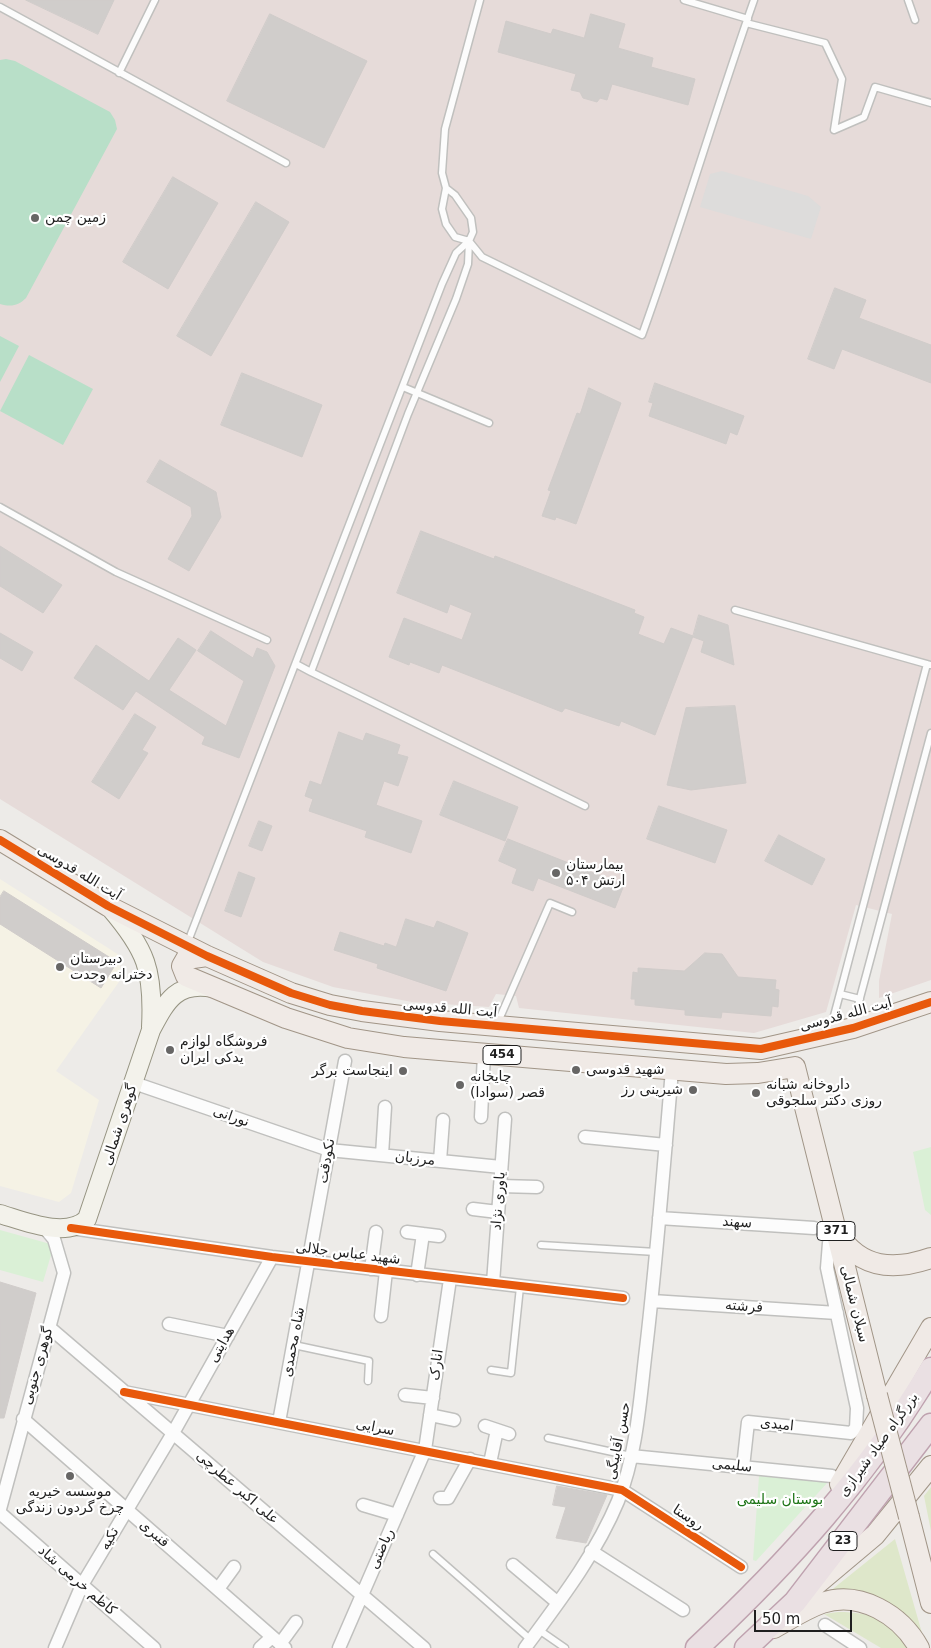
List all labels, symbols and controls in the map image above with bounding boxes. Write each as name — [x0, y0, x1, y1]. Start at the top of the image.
place label: زمین چمن — [45, 210, 106, 226]
marker: زمین چمن — [29, 212, 41, 224]
street label: آیت الله قدوسی — [34, 841, 124, 905]
place label: بیمارستان ۵۰۴ ارتش — [566, 857, 625, 890]
marker: بیمارستان ۵۰۴ ارتش — [550, 867, 562, 879]
place label: دبیرستان دخترانه وحدت — [70, 951, 153, 984]
marker: دبیرستان دخترانه وحدت — [54, 961, 66, 973]
street label: آیت الله قدوسی — [798, 995, 894, 1035]
street label: آیت الله قدوسی — [402, 996, 498, 1022]
place label: فروشگاه لوازم یدکی ایران — [180, 1034, 268, 1066]
marker: فروشگاه لوازم یدکی ایران — [164, 1044, 176, 1056]
road number: 454 — [483, 1046, 521, 1064]
place label: شهید قدوسی — [586, 1062, 664, 1078]
place label: اینجاست برگر — [312, 1063, 393, 1079]
marker: شهید قدوسی — [570, 1064, 582, 1076]
marker: اینجاست برگر — [397, 1065, 409, 1077]
place label: چایخانه قصر (سوادا) — [470, 1069, 545, 1102]
place label: داروخانه شبانه روزی دکتر سلجوقی — [766, 1077, 882, 1110]
marker: چایخانه قصر (سوادا) — [454, 1079, 466, 1091]
street label: گوهری شمالی — [99, 1082, 141, 1168]
place label: شیرینی رز — [622, 1082, 683, 1098]
marker: شیرینی رز — [687, 1084, 699, 1096]
marker: داروخانه شبانه روزی دکتر سلجوقی — [750, 1087, 762, 1099]
street label: نورانی — [211, 1103, 251, 1131]
street label: نکودقت — [315, 1137, 339, 1185]
street label: مرزبان — [394, 1149, 436, 1169]
street label: یاوری نژاد — [489, 1171, 509, 1231]
street label: سهند — [722, 1214, 752, 1232]
road number: 371 — [817, 1222, 855, 1240]
street label: شهید عباس جلالی — [295, 1239, 401, 1269]
street label: سبلان شمالی — [836, 1264, 872, 1344]
street label: فرشته — [725, 1297, 763, 1317]
street label: شاه محمدی — [279, 1306, 309, 1378]
street label: هدایتی — [205, 1324, 239, 1366]
street label: گوهری جنوبی — [19, 1325, 57, 1407]
street label: انارک — [427, 1348, 447, 1382]
street label: بزرگراه صیاد شیرازی — [836, 1390, 922, 1500]
street label: حسن آقابیگی — [603, 1401, 635, 1481]
street label: امیدی — [759, 1415, 795, 1435]
street label: سرایی — [354, 1416, 396, 1440]
street label: علی اکبر عطرچی — [192, 1448, 282, 1528]
street label: سلیمی — [711, 1456, 753, 1476]
marker: موسسه خیریه چرخ گردون زندگی — [64, 1470, 76, 1482]
place label: موسسه خیریه چرخ گردون زندگی — [16, 1484, 124, 1516]
park label: بوستان سلیمی — [737, 1492, 823, 1508]
street label: روستا — [669, 1502, 707, 1534]
street label: قنبری — [136, 1517, 172, 1551]
street label: تکیه — [97, 1525, 123, 1553]
street label: ریاضتی — [366, 1526, 398, 1572]
road number: 23 — [829, 1532, 857, 1550]
street label: کاظم خرمی شاد — [34, 1542, 120, 1620]
scale bar — [756, 1600, 854, 1632]
text: 50 m — [762, 1610, 800, 1628]

